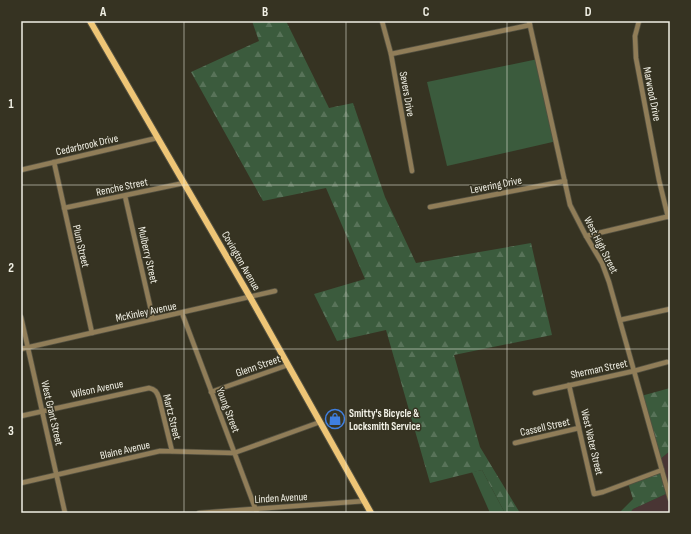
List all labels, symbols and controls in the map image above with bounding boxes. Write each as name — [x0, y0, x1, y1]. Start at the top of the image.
text: A — [99, 4, 107, 20]
text: B — [262, 4, 268, 20]
text: C — [423, 4, 430, 20]
text: D — [585, 4, 592, 20]
street label: Marwood Drive — [640, 66, 664, 122]
street label: Severs Drive — [397, 70, 417, 118]
text: 1 — [8, 96, 14, 112]
street label: Cedarbrook Drive — [55, 132, 119, 158]
street label: Levering Drive — [469, 174, 523, 196]
street label: Renche Street — [95, 175, 150, 199]
street label: West High Street — [581, 214, 621, 276]
street label: Plum Street — [70, 223, 92, 269]
street label: Mulberry Street — [135, 225, 161, 285]
street label: Covington Avenue — [219, 229, 263, 293]
text: 2 — [8, 260, 14, 276]
street label: McKinley Avenue — [114, 299, 178, 325]
street label: Glenn Street — [234, 352, 283, 380]
street label: Sherman Street — [569, 356, 629, 381]
street label: Wilson Avenue — [70, 377, 124, 401]
street label: West Grant Street — [38, 379, 66, 447]
street label: Young Street — [213, 386, 243, 435]
street label: Martz Street — [160, 393, 184, 442]
place label: Smitty's Bicycle & Locksmith Service — [349, 407, 421, 433]
shop icon: Smitty's Bicycle & Locksmith Service — [324, 408, 346, 430]
street label: West Water Street — [578, 408, 606, 477]
street label: Cassell Street — [519, 415, 572, 439]
text: 3 — [8, 423, 14, 439]
street label: Blaine Avenue — [99, 438, 151, 462]
street label: Linden Avenue — [254, 490, 308, 506]

